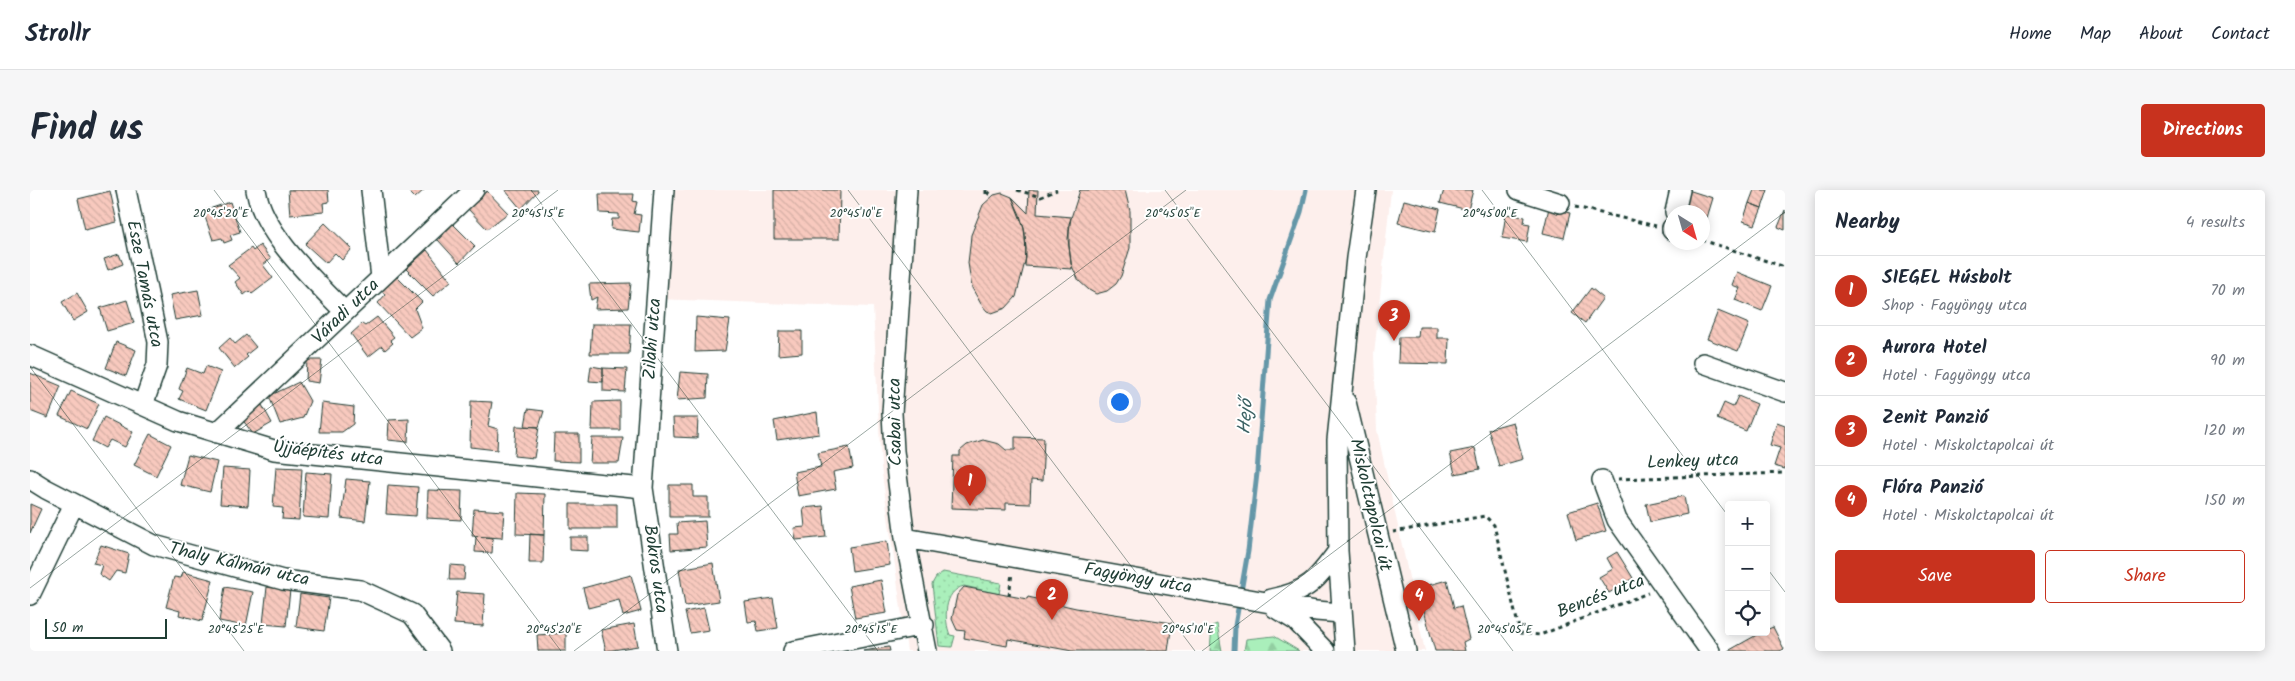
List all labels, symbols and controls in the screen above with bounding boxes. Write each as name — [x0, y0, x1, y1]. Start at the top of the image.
text: Strollr — [25, 15, 90, 54]
text: Home — [2009, 20, 2052, 49]
text: Map — [2080, 20, 2111, 49]
text: About — [2139, 20, 2183, 49]
text: Contact — [2211, 20, 2270, 49]
text: Find us — [30, 102, 143, 158]
button: Directions — [2141, 104, 2265, 157]
text: 20°45'20"E — [193, 204, 250, 223]
text: 20°45'15"E — [511, 204, 565, 223]
text: 20°45'10"E — [830, 204, 883, 223]
text: 20°45'05"E — [1145, 204, 1202, 223]
text: 20°45'00"E — [1463, 204, 1518, 223]
north arrow — [1665, 205, 1710, 250]
text: Nearby — [1835, 206, 1900, 239]
text: 4 results — [2186, 210, 2245, 235]
street label: Esze Tamás utca — [117, 218, 171, 350]
text: SIEGEL Húsbolt — [1882, 263, 2012, 293]
street label: Váradi utca — [305, 272, 387, 352]
text: 1 — [1849, 278, 1853, 303]
text: 70 m — [2210, 278, 2245, 303]
text: Shop · Fagyöngy utca — [1882, 293, 2027, 318]
street label: Zilahi utca — [636, 297, 670, 381]
pin: 3 — [1378, 300, 1410, 341]
text: Aurora Hotel — [1882, 333, 1987, 363]
text: 2 — [1846, 348, 1856, 373]
text: 90 m — [2210, 348, 2245, 373]
text: Hotel · Fagyöngy utca — [1882, 363, 2031, 388]
street label: Csabai utca — [881, 378, 911, 466]
your location — [1107, 389, 1133, 415]
water label: Hejő — [1230, 393, 1263, 435]
text: Zenit Panzió — [1882, 403, 1988, 433]
text: 3 — [1847, 418, 1855, 443]
text: 120 m — [2204, 418, 2245, 443]
street label: Újjáépítés utca — [271, 433, 385, 475]
text: Hotel · Miskolctapolcai út — [1882, 433, 2054, 458]
street label: Miskolctapolcai út — [1341, 436, 1400, 575]
street label: Lenkey utca — [1647, 446, 1739, 478]
pin: 1 — [954, 465, 986, 506]
text: Flóra Panzió — [1882, 473, 1983, 503]
text: 4 — [1847, 488, 1855, 513]
text: 150 m — [2204, 488, 2245, 513]
map controls — [1725, 501, 1770, 636]
button: + — [1725, 501, 1770, 546]
text: Hotel · Miskolctapolcai út — [1882, 503, 2054, 528]
street label: Bokros utca — [634, 523, 676, 615]
street label: Thaly Kálmán utca — [166, 535, 312, 595]
button: − — [1725, 546, 1770, 591]
button: Save — [1835, 550, 2035, 603]
button: Share — [2045, 550, 2245, 603]
street label: Fagyöngy utca — [1082, 555, 1194, 603]
street label: Bencés utca — [1553, 567, 1649, 627]
pin: 2 — [1036, 579, 1068, 620]
pin: 4 — [1403, 580, 1435, 621]
button: locate — [1725, 591, 1770, 636]
scale bar — [45, 616, 168, 639]
text: 50 m — [52, 617, 83, 639]
text: 20°45'25"E — [208, 620, 265, 639]
text: 20°45'20"E — [526, 620, 583, 639]
text: 20°45'15"E — [844, 620, 898, 639]
text: 20°45'10"E — [1162, 620, 1215, 639]
text: 20°45'05"E — [1477, 620, 1534, 639]

